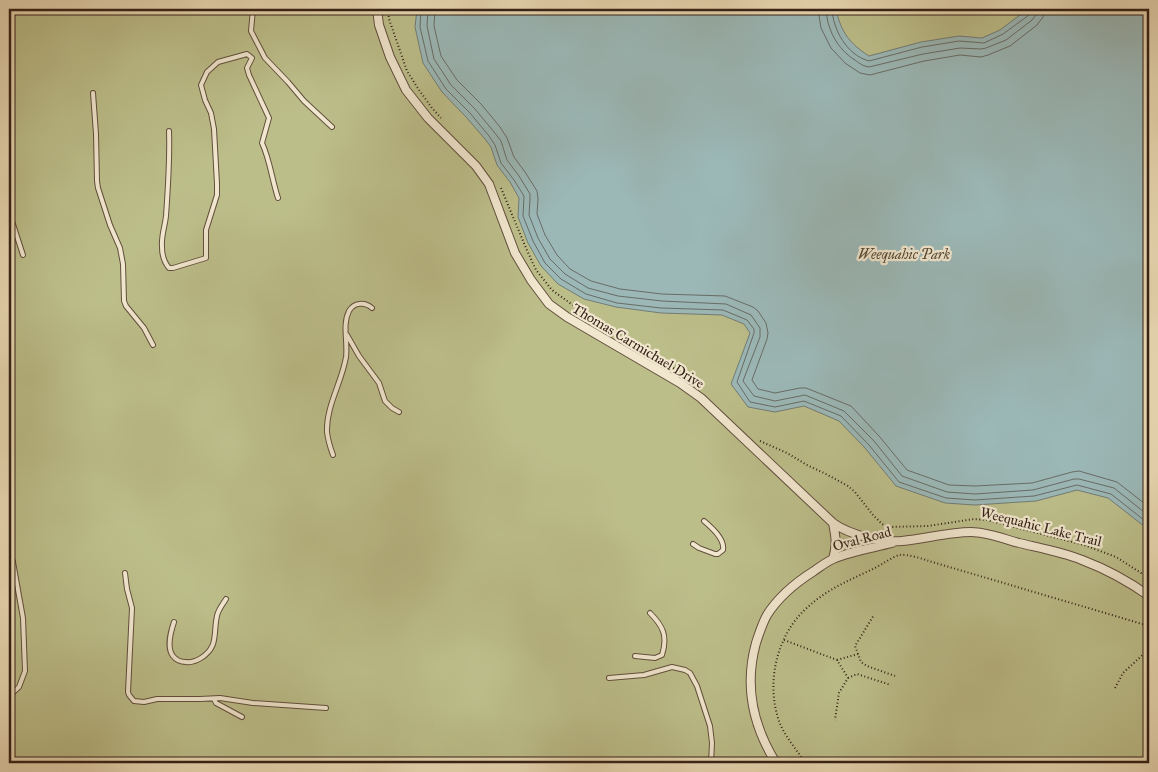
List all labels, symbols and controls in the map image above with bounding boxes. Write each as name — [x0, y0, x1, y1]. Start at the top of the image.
park label: Weequahic Park — [858, 246, 951, 263]
street label: Thomas Carmichael Drive — [569, 300, 707, 392]
street label: Weequahic Lake Trail — [978, 504, 1104, 551]
street label: Oval Road — [831, 523, 893, 555]

